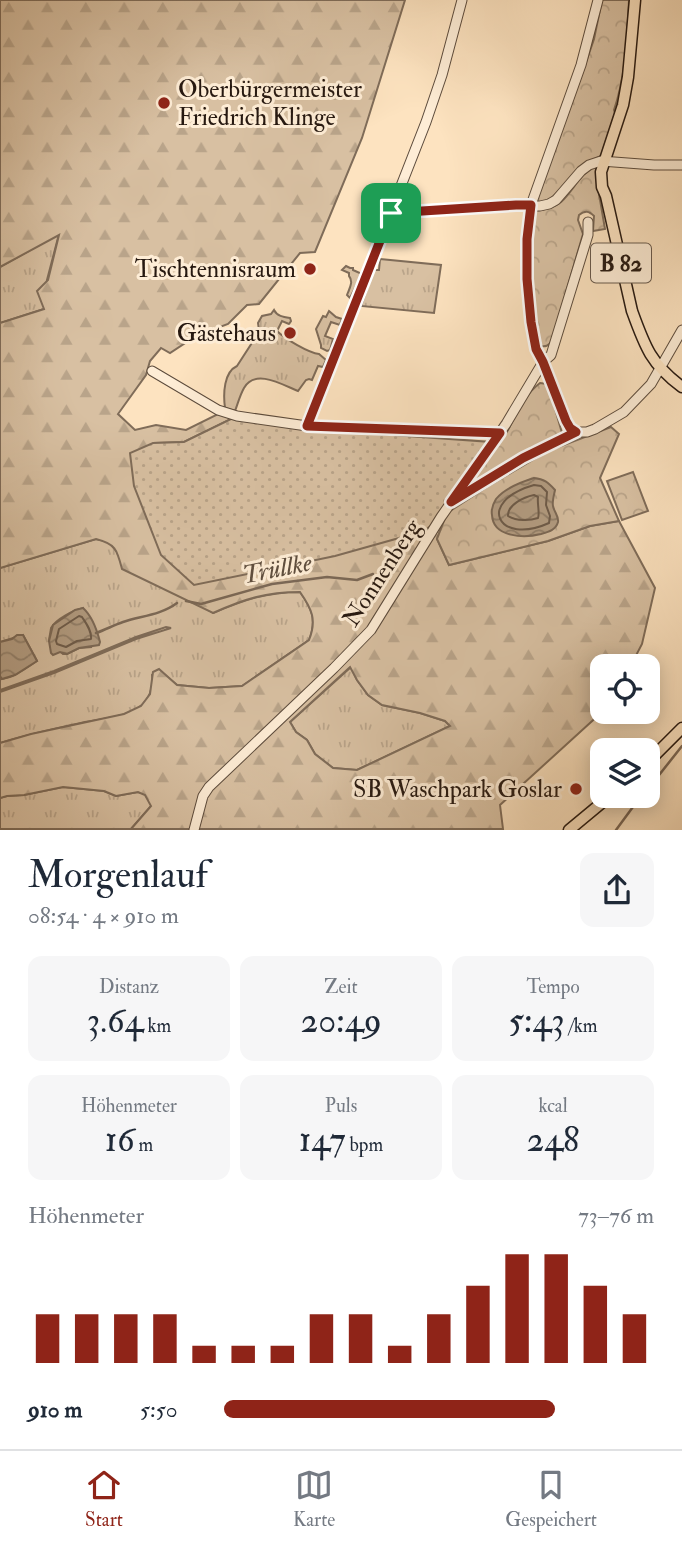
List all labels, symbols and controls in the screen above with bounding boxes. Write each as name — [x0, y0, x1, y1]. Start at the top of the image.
place label: Oberbürgermeister Friedrich Klinge — [178, 74, 362, 133]
marker: Oberbürgermeister Friedrich Klinge — [156, 95, 172, 111]
pin — [361, 183, 421, 243]
icon: arrive — [372, 194, 410, 232]
road number: B 82 — [591, 244, 651, 282]
place label: Tischtennisraum — [135, 254, 296, 285]
marker: Tischtennisraum — [302, 261, 318, 277]
place label: Gästehaus — [177, 318, 276, 349]
marker: Gästehaus — [282, 325, 298, 341]
street label: Nonnenberg — [336, 512, 429, 633]
water label: Trüllke — [240, 547, 315, 591]
map controls — [590, 654, 660, 808]
button: locate — [590, 654, 660, 724]
button: layers — [590, 738, 660, 808]
place label: SB Waschpark Goslar — [353, 774, 562, 805]
marker: SB Waschpark Goslar — [568, 781, 584, 797]
text: Morgenlauf — [28, 851, 208, 899]
button: share — [580, 853, 654, 927]
text: 08:54 · 4 × 910 m — [28, 901, 179, 930]
text: Distanz — [99, 975, 159, 999]
text: Zeit — [324, 975, 358, 999]
text: Tempo — [526, 975, 580, 999]
text: 3.64 — [87, 999, 143, 1043]
text: 20:49 — [300, 999, 382, 1043]
text: 5:43 — [508, 999, 565, 1043]
text: km — [143, 1014, 171, 1038]
text: /km — [565, 1014, 598, 1038]
text: Höhenmeter — [81, 1094, 177, 1118]
text: Puls — [325, 1094, 357, 1118]
text: kcal — [538, 1094, 568, 1118]
text: 16 — [105, 1118, 135, 1162]
text: 147 — [299, 1118, 345, 1162]
text: 248 — [526, 1118, 580, 1162]
text: m — [135, 1133, 153, 1157]
text: bpm — [345, 1133, 383, 1157]
text: Höhenmeter — [28, 1201, 144, 1230]
text: 73–76 m — [578, 1201, 654, 1230]
text: 910 m — [28, 1395, 82, 1424]
text: 5:50 — [140, 1395, 178, 1424]
tab: Start — [85, 1466, 123, 1532]
tab: Karte — [293, 1466, 335, 1532]
tab: Gespeichert — [505, 1466, 597, 1532]

